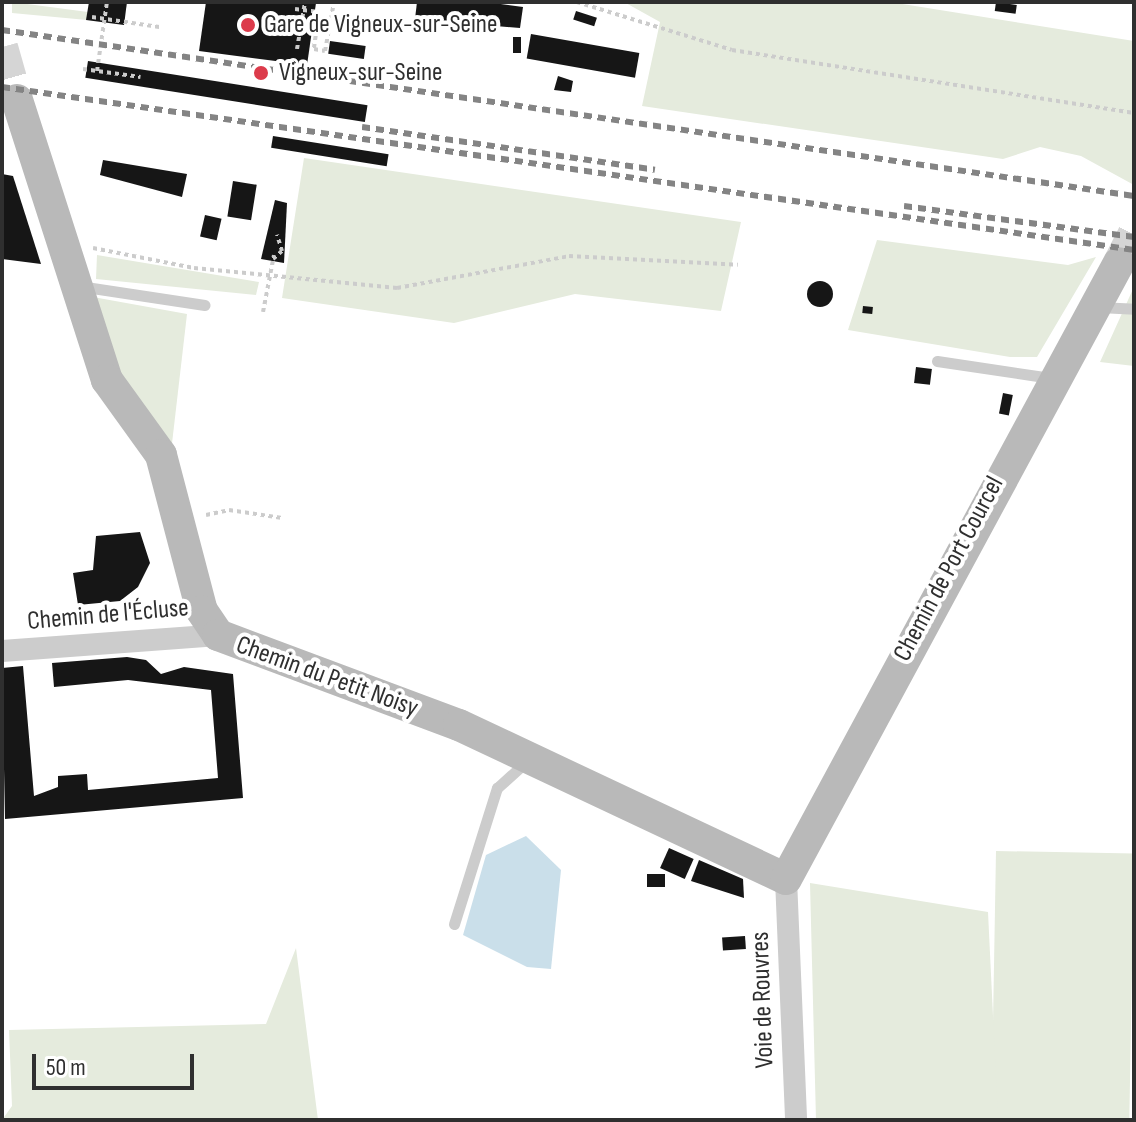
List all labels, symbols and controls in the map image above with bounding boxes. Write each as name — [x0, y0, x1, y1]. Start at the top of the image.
place label: Gare de Vigneux-sur-Seine — [264, 9, 497, 41]
marker: Gare de Vigneux-sur-Seine — [239, 16, 257, 34]
place label: Vigneux-sur-Seine — [279, 57, 443, 89]
marker: Vigneux-sur-Seine — [250, 62, 272, 84]
street label: Chemin de Port Courcel — [887, 471, 1011, 667]
street label: Chemin de l'Écluse — [26, 592, 190, 638]
street label: Chemin du Petit Noisy — [232, 630, 422, 724]
street label: Voie de Rouvres — [745, 931, 781, 1069]
scale bar — [36, 1038, 198, 1088]
text: 50 m — [46, 1053, 86, 1082]

